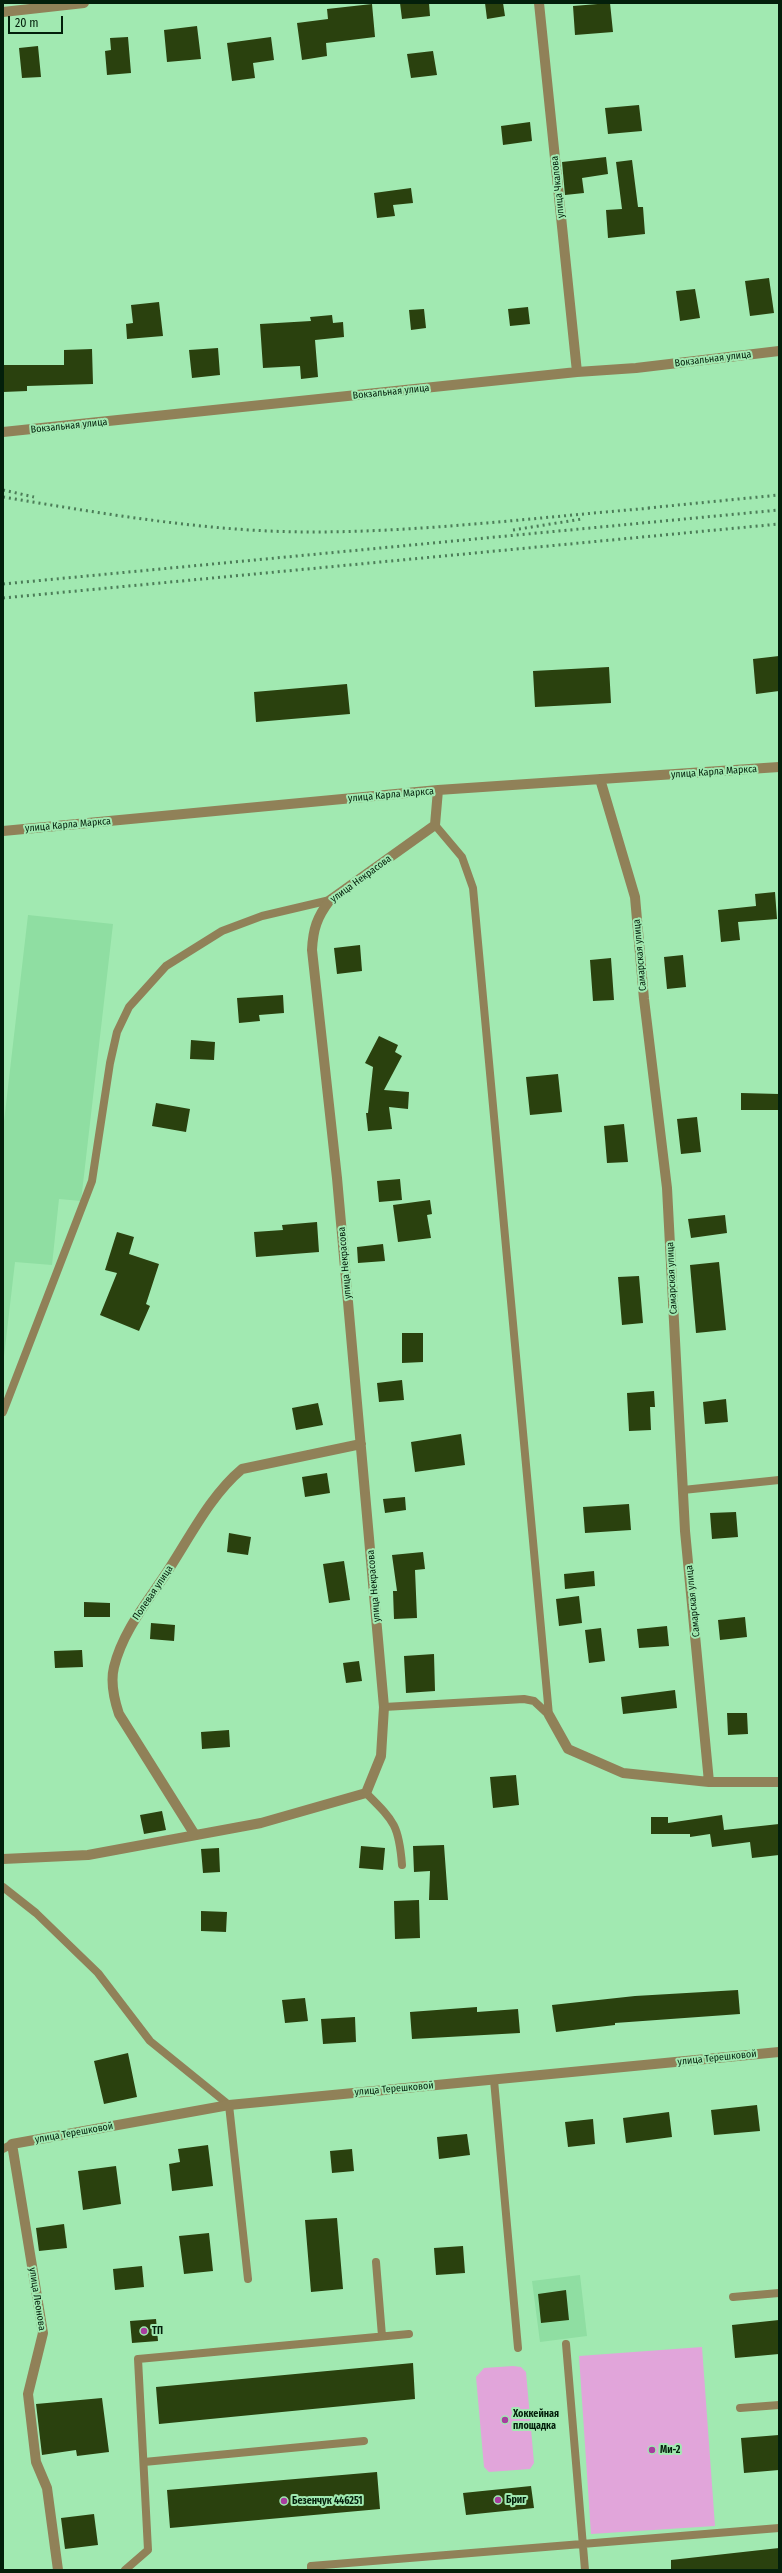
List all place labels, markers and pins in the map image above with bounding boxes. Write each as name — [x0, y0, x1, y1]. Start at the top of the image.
place label: ТП — [152, 2325, 163, 2337]
marker: ТП — [139, 2326, 149, 2336]
place label: Хоккейная площадка — [513, 2408, 559, 2432]
marker: Хоккейная площадка — [500, 2415, 510, 2425]
place label: Ми-2 — [660, 2444, 680, 2456]
marker: Ми-2 — [647, 2445, 657, 2455]
place label: Бриг — [506, 2494, 526, 2506]
place label: Безенчук 446251 — [292, 2495, 363, 2507]
marker: Бриг — [493, 2495, 503, 2505]
marker: Безенчук 446251 — [279, 2496, 289, 2506]

